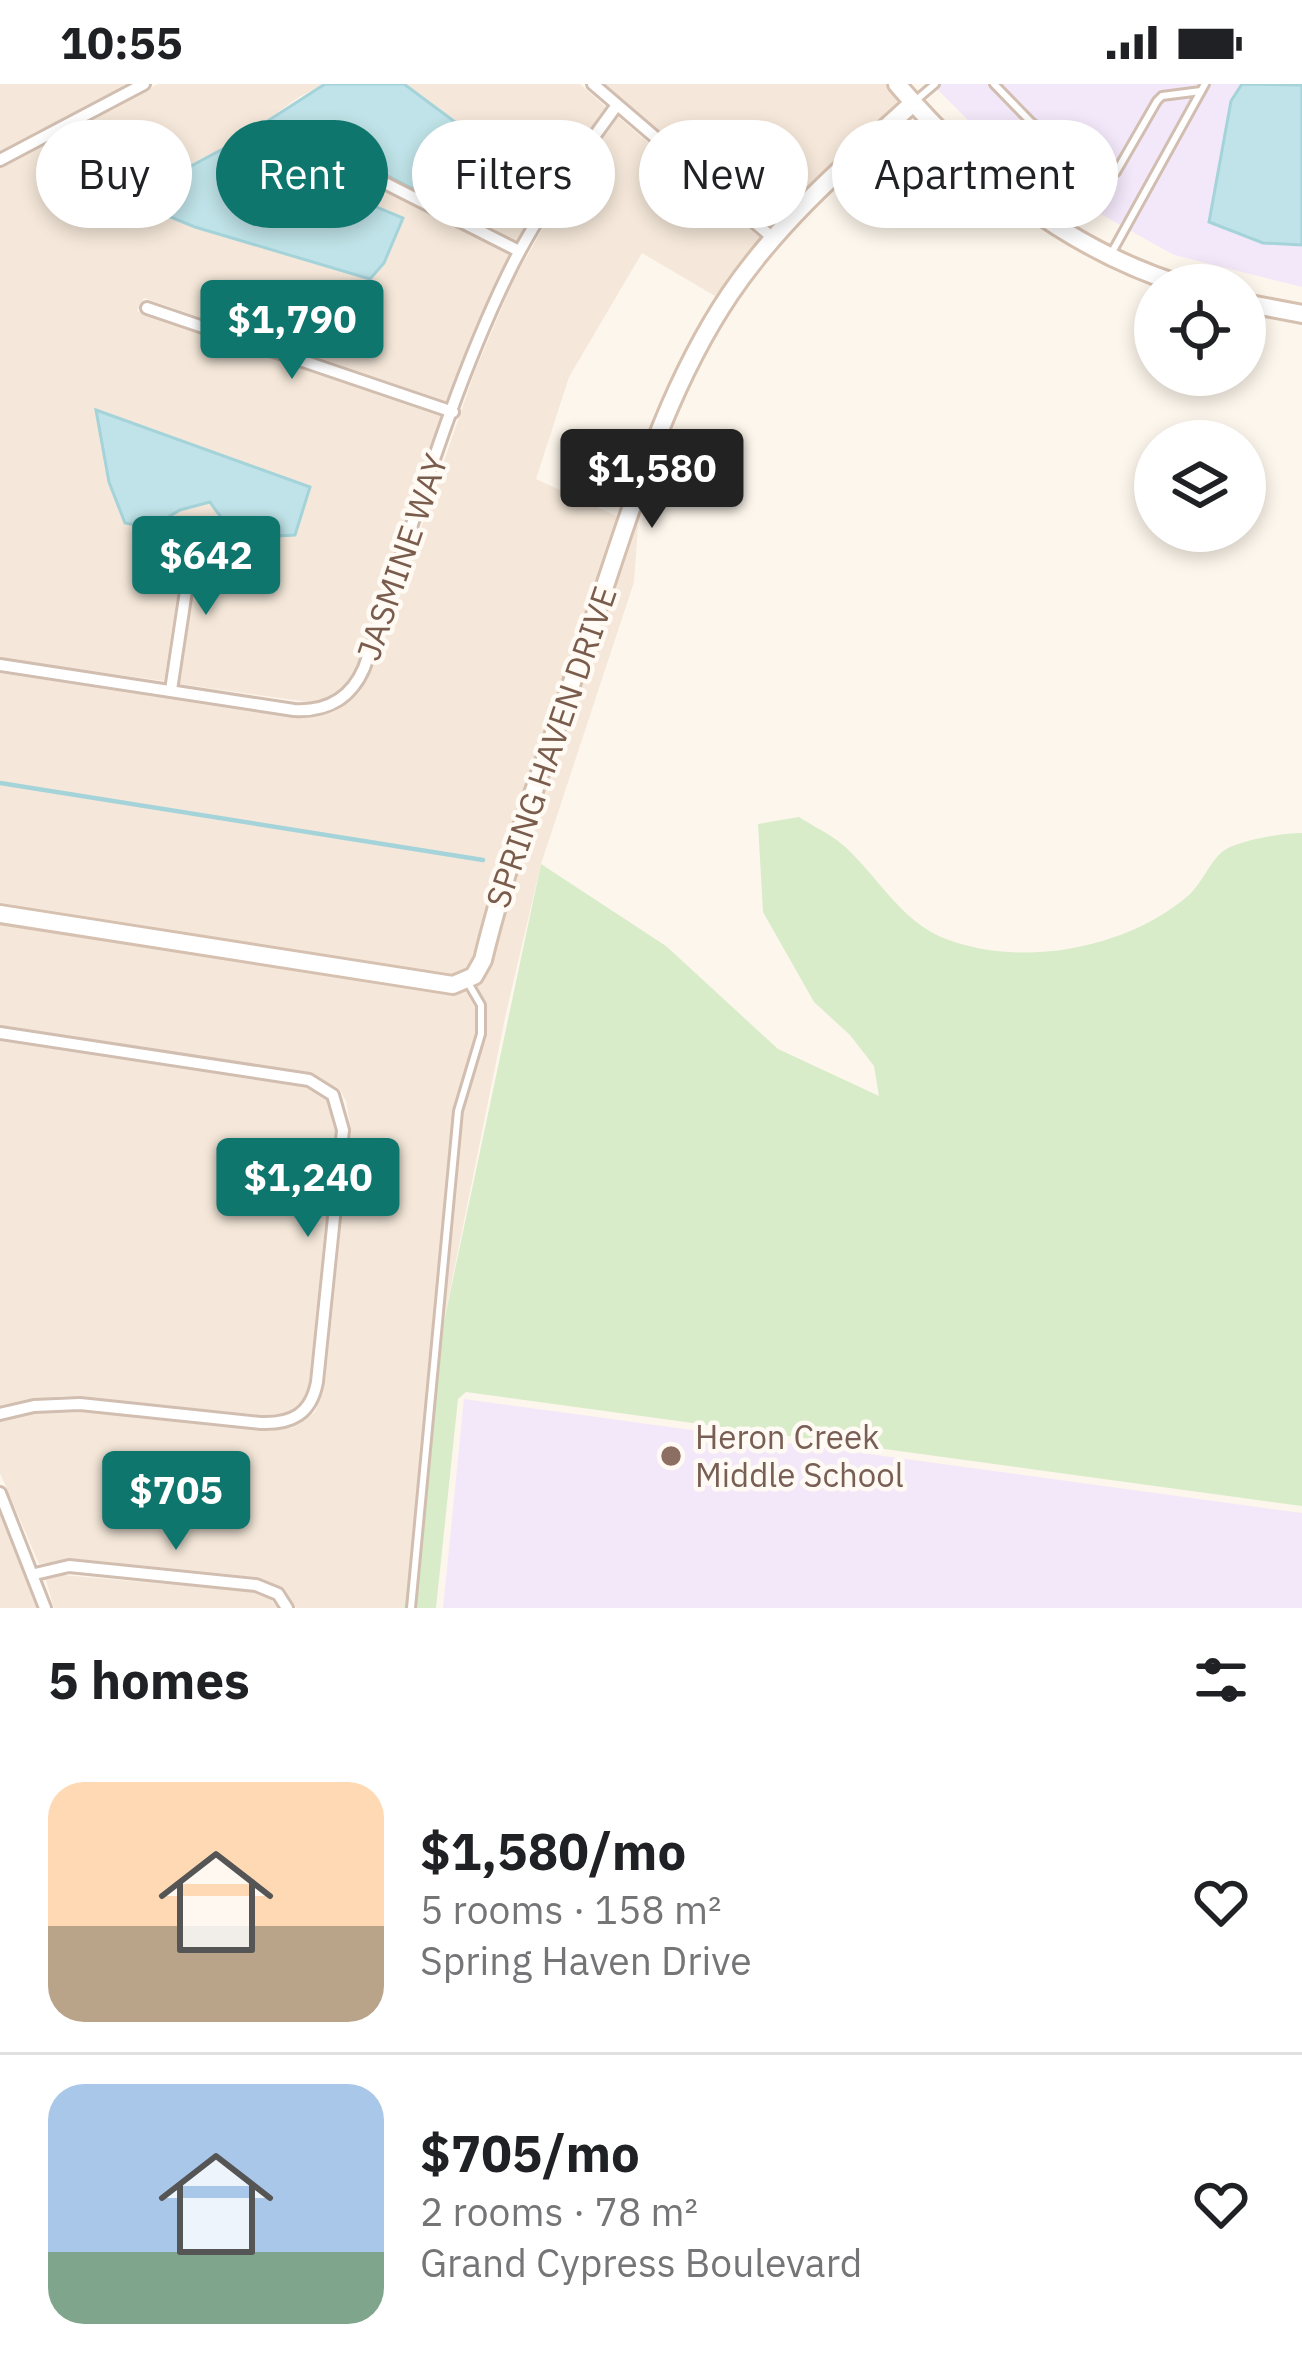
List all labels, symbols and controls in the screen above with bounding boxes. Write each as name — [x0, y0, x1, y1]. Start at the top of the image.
text: 10:55 — [60, 13, 183, 71]
chip: Buy — [36, 120, 192, 228]
chip: Rent — [216, 120, 388, 228]
chip: Filters — [412, 120, 615, 228]
chip: New — [639, 120, 808, 228]
chip: Apartment — [832, 120, 1118, 228]
map controls — [1134, 264, 1266, 552]
button: locate — [1134, 264, 1266, 396]
pin: $1,790 — [194, 280, 390, 382]
text: $1,790 — [227, 293, 357, 344]
button: layers — [1134, 420, 1266, 552]
pin: $1,580 — [554, 429, 750, 531]
text: $1,580 — [587, 442, 717, 493]
street label: JASMINE WAY — [346, 448, 457, 666]
pin: $642 — [135, 516, 277, 618]
text: $642 — [159, 529, 253, 580]
street label: SPRING HAVEN DRIVE — [475, 581, 626, 913]
pin: $1,240 — [210, 1138, 406, 1240]
text: $1,240 — [243, 1151, 373, 1202]
place label: Heron Creek Middle School — [695, 1415, 904, 1496]
marker: Heron Creek Middle School — [658, 1443, 684, 1469]
pin: $705 — [105, 1451, 247, 1553]
text: $705 — [129, 1464, 223, 1515]
text: 5 homes — [48, 1647, 250, 1713]
icon: filters — [1188, 1647, 1254, 1713]
text: $1,580/mo — [420, 1818, 686, 1884]
icon: home — [144, 1830, 288, 1974]
icon: heart — [1188, 1869, 1254, 1935]
text: 5 rooms · 158 m² — [420, 1884, 722, 1935]
text: Spring Haven Drive — [420, 1935, 752, 1986]
text: $705/mo — [420, 2120, 640, 2186]
icon: home — [144, 2132, 288, 2276]
icon: heart — [1188, 2171, 1254, 2237]
text: 2 rooms · 78 m² — [420, 2186, 698, 2237]
text: Grand Cypress Boulevard — [420, 2237, 862, 2288]

